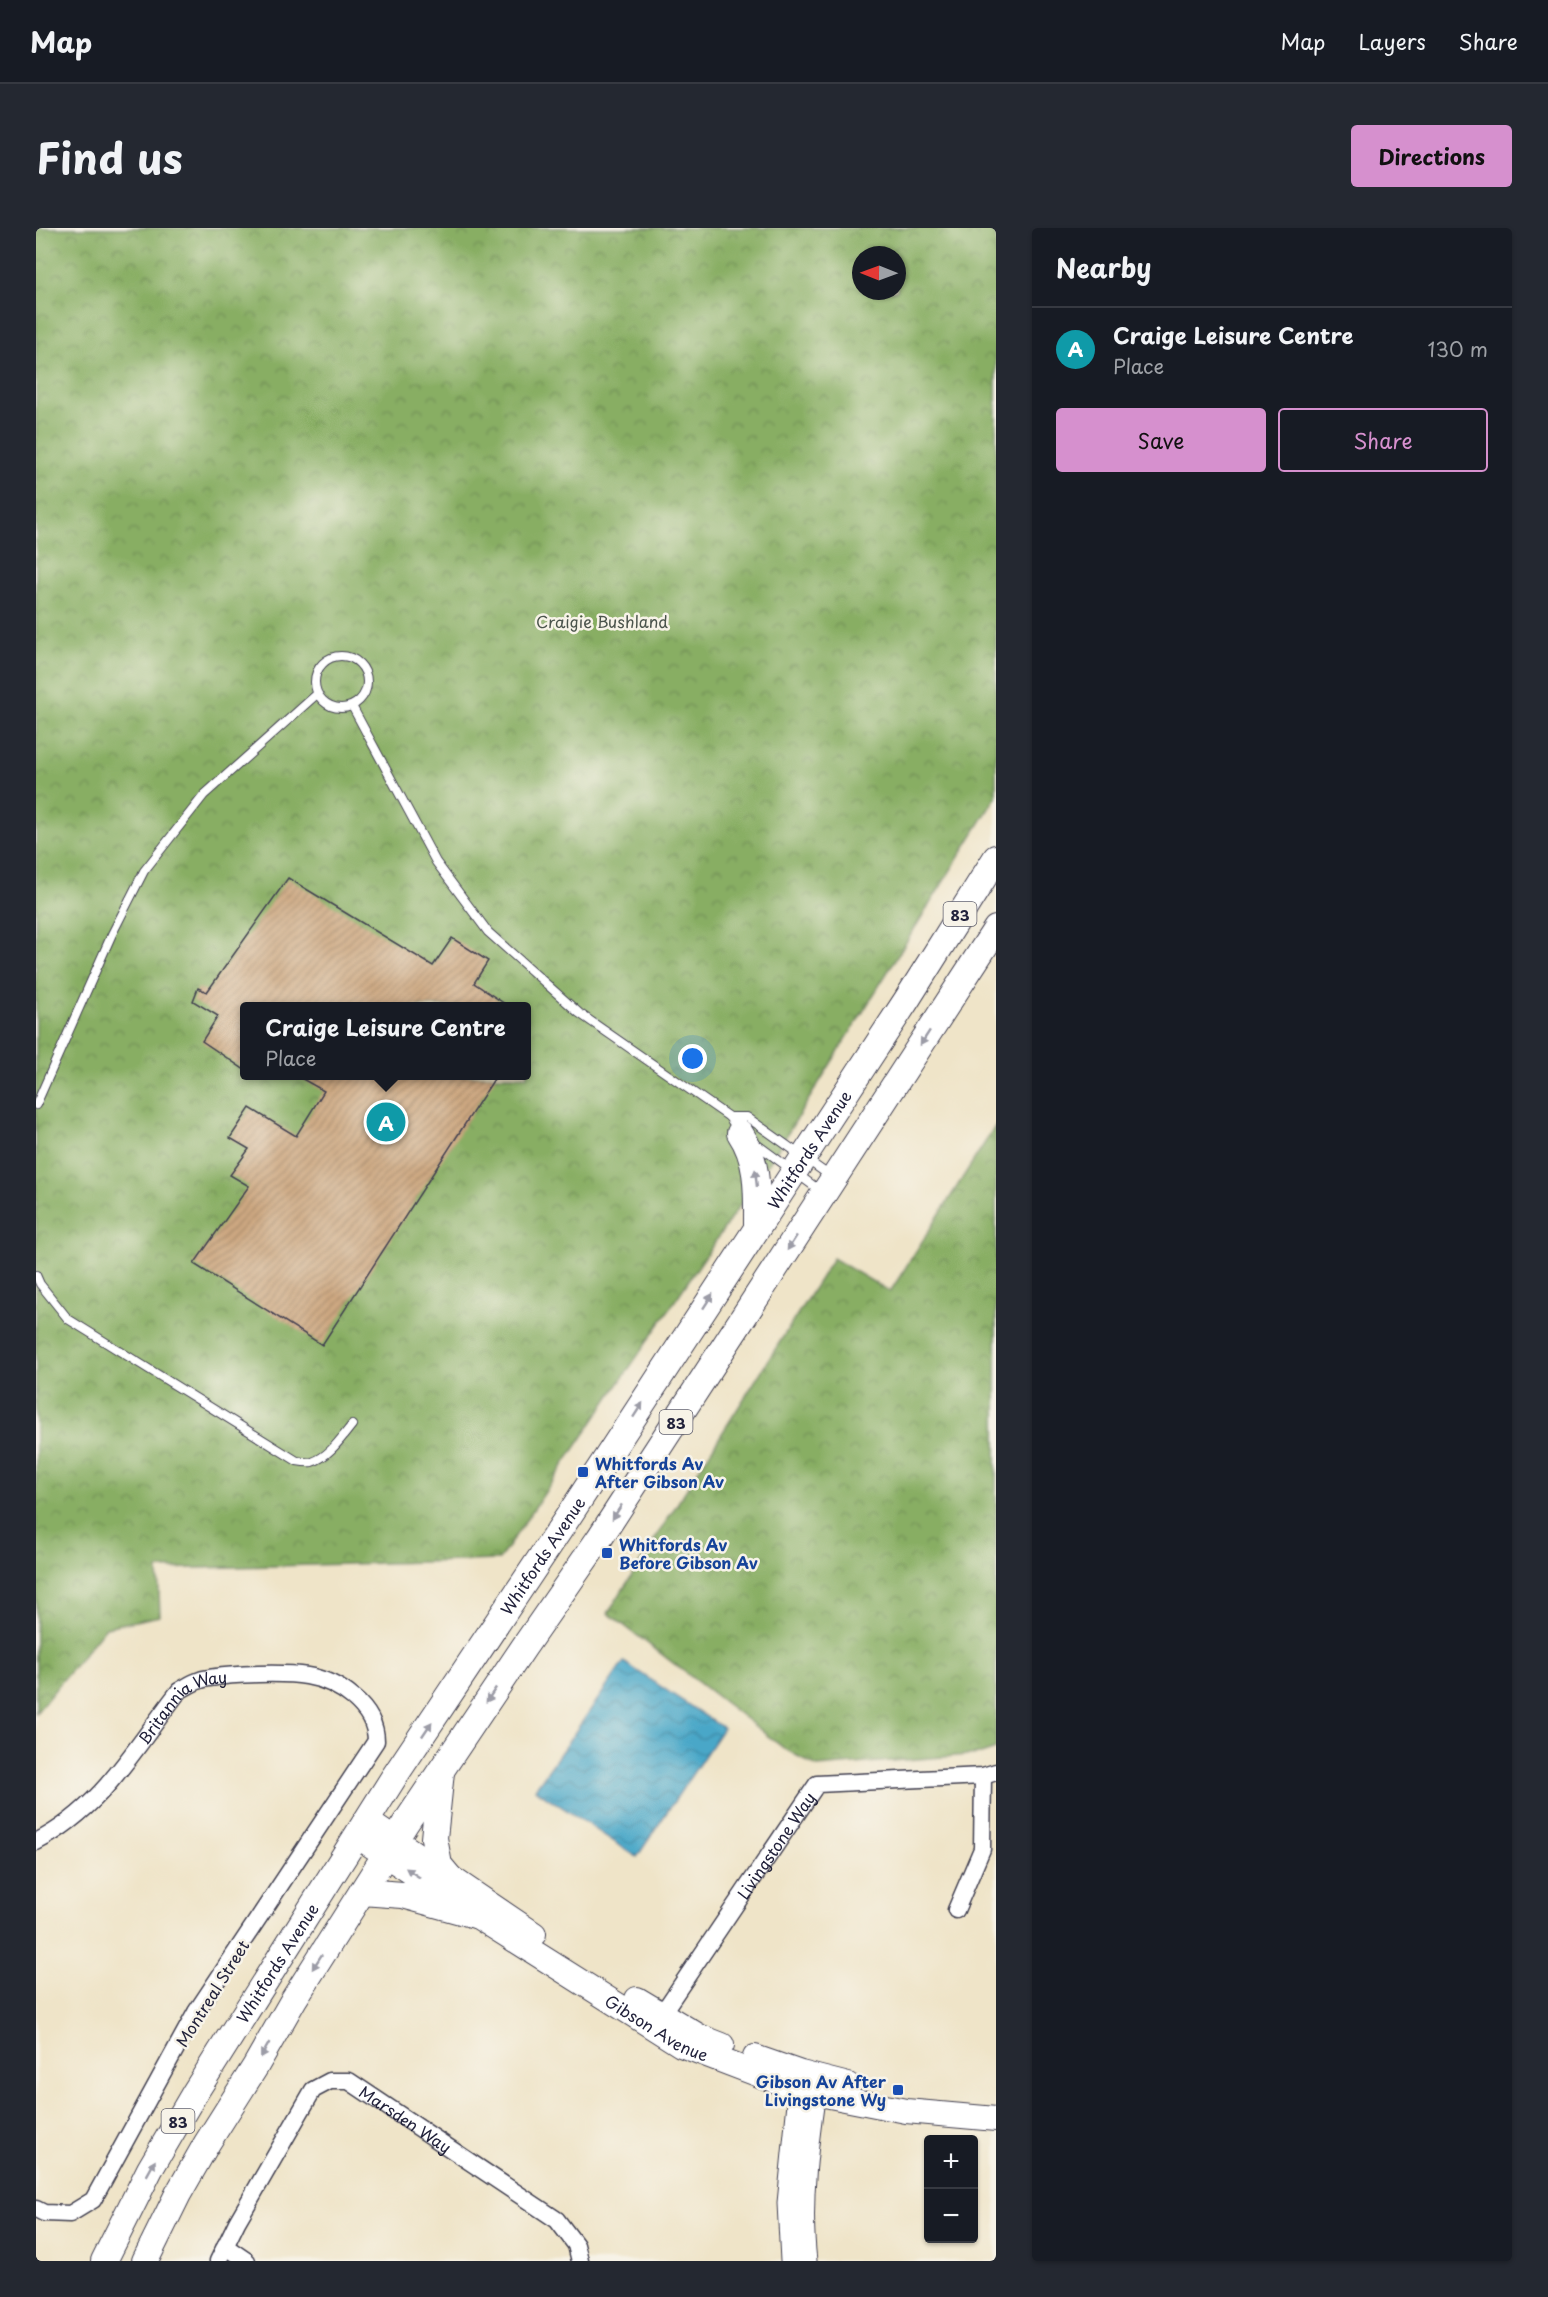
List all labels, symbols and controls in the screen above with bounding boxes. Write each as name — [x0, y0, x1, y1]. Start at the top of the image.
text: Map — [30, 20, 92, 63]
text: Map — [1281, 25, 1325, 57]
text: Layers — [1358, 25, 1426, 57]
text: Share — [1459, 25, 1518, 57]
text: Find us — [36, 125, 183, 188]
button: Directions — [1351, 125, 1512, 187]
north arrow — [852, 246, 906, 300]
text: Nearby — [1056, 248, 1151, 287]
text: Craige Leisure Centre — [1113, 318, 1353, 351]
text: A — [1068, 334, 1083, 364]
text: 130 m — [1428, 334, 1488, 364]
text: Place — [1113, 351, 1164, 381]
button: Save — [1056, 408, 1266, 472]
button: Share — [1278, 408, 1488, 472]
park label: Craigie Bushland — [536, 609, 668, 633]
road number: 83 — [944, 902, 976, 926]
popup — [240, 1002, 531, 1080]
text: Craige Leisure Centre — [265, 1010, 506, 1043]
one-way arrow — [920, 1030, 931, 1046]
text: Place — [265, 1043, 316, 1073]
your location — [678, 1044, 707, 1073]
street label: Whitfords Avenue — [761, 1085, 857, 1213]
pin: A — [366, 1100, 406, 1144]
one-way arrow — [751, 1168, 760, 1187]
one-way arrow — [787, 1235, 798, 1251]
one-way arrow — [703, 1293, 714, 1309]
one-way arrow — [632, 1402, 644, 1418]
road number: 83 — [660, 1410, 692, 1434]
place label: Whitfords Av After Gibson Av — [594, 1451, 724, 1493]
marker: Whitfords Av After Gibson Av — [576, 1465, 590, 1479]
street label: Whitfords Avenue — [494, 1492, 590, 1619]
one-way arrow — [612, 1504, 623, 1520]
place label: Whitfords Av Before Gibson Av — [619, 1532, 758, 1574]
marker: Whitfords Av Before Gibson Av — [600, 1546, 614, 1560]
street label: Britannia Way — [132, 1664, 228, 1749]
one-way arrow — [485, 1687, 497, 1703]
one-way arrow — [421, 1721, 432, 1737]
street label: Livingstone Way — [731, 1787, 821, 1904]
one-way arrow — [406, 1867, 422, 1879]
street label: Whitfords Avenue — [230, 1898, 324, 2027]
street label: Montreal Street — [169, 1934, 255, 2051]
one-way arrow — [312, 1954, 323, 1970]
street label: Gibson Avenue — [600, 1988, 712, 2066]
one-way arrow — [260, 2041, 270, 2058]
place label: Gibson Av After Livingstone Wy — [756, 2069, 887, 2111]
street label: Marsden Way — [355, 2079, 457, 2158]
marker: Gibson Av After Livingstone Wy — [891, 2083, 905, 2097]
road number: 83 — [162, 2109, 194, 2133]
map controls — [924, 2135, 978, 2243]
button: + — [924, 2135, 978, 2189]
one-way arrow — [146, 2160, 156, 2177]
button: − — [924, 2189, 978, 2243]

